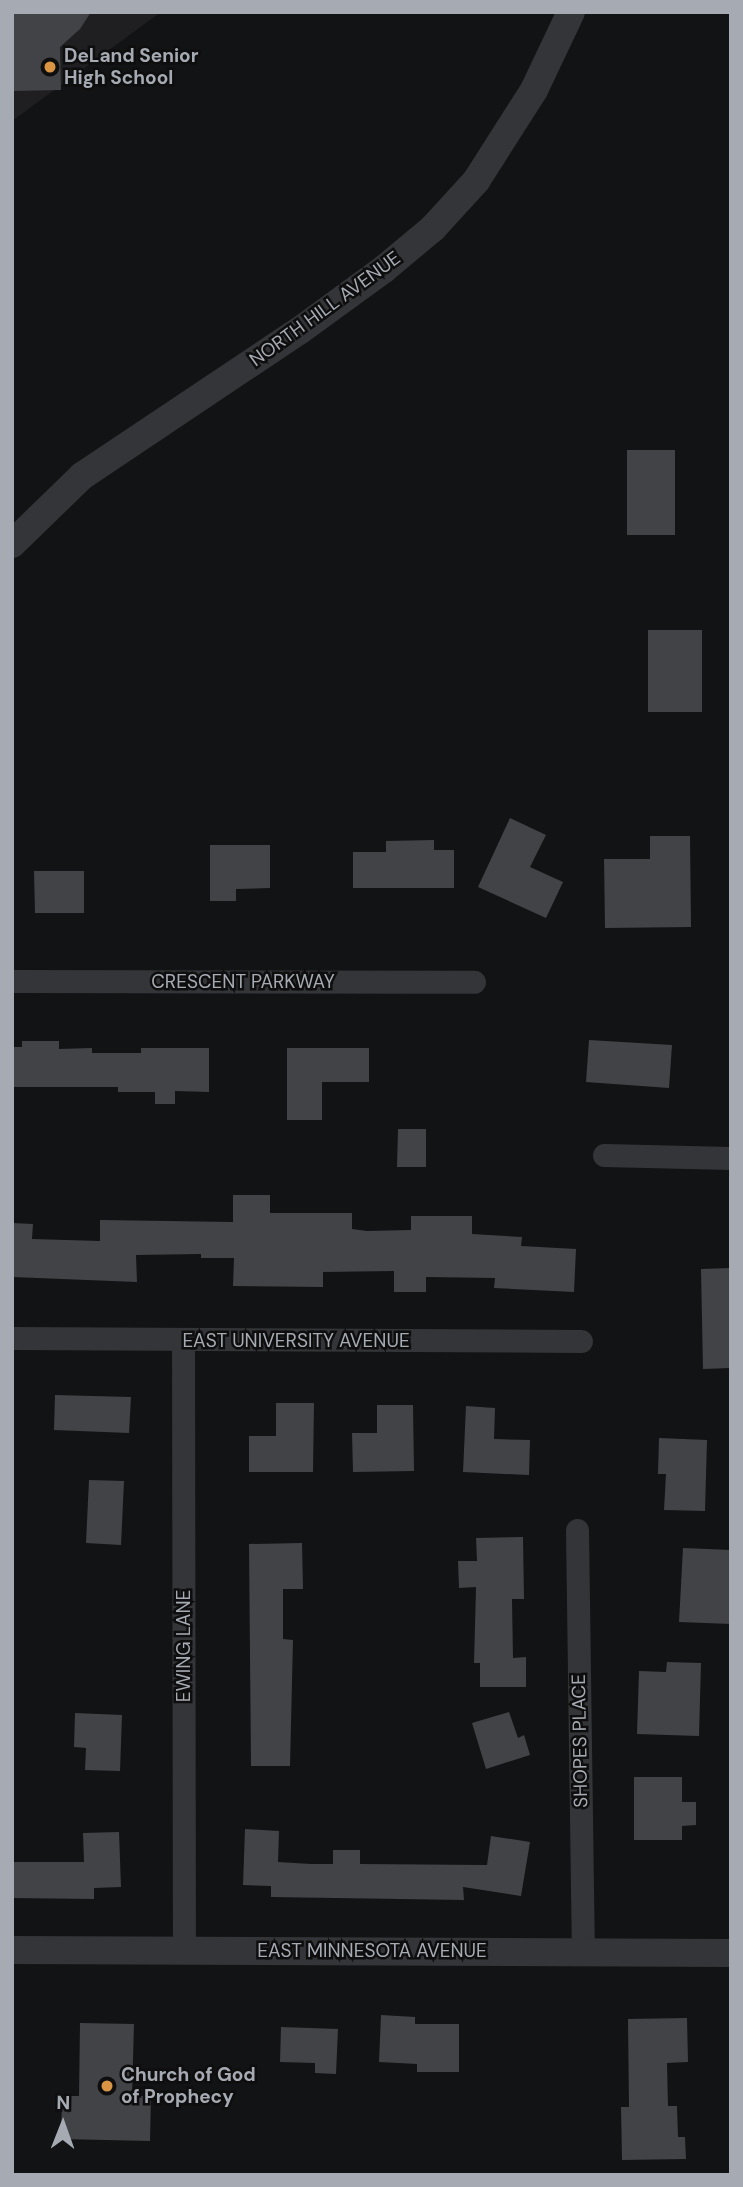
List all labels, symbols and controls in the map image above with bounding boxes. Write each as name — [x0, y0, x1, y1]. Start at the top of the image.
place label: DeLand Senior High School — [64, 45, 198, 89]
marker: DeLand Senior High School — [42, 59, 58, 75]
street label: NORTH HILL AVENUE — [245, 247, 405, 371]
street label: CRESCENT PARKWAY — [151, 971, 335, 993]
street label: EAST UNIVERSITY AVENUE — [182, 1330, 410, 1352]
street label: EWING LANE — [173, 1590, 195, 1702]
street label: SHOPES PLACE — [567, 1674, 593, 1808]
street label: EAST MINNESOTA AVENUE — [257, 1940, 487, 1962]
place label: Church of God of Prophecy — [121, 2064, 256, 2108]
marker: Church of God of Prophecy — [99, 2078, 115, 2094]
north arrow — [28, 2089, 98, 2159]
text: N — [56, 2090, 71, 2115]

